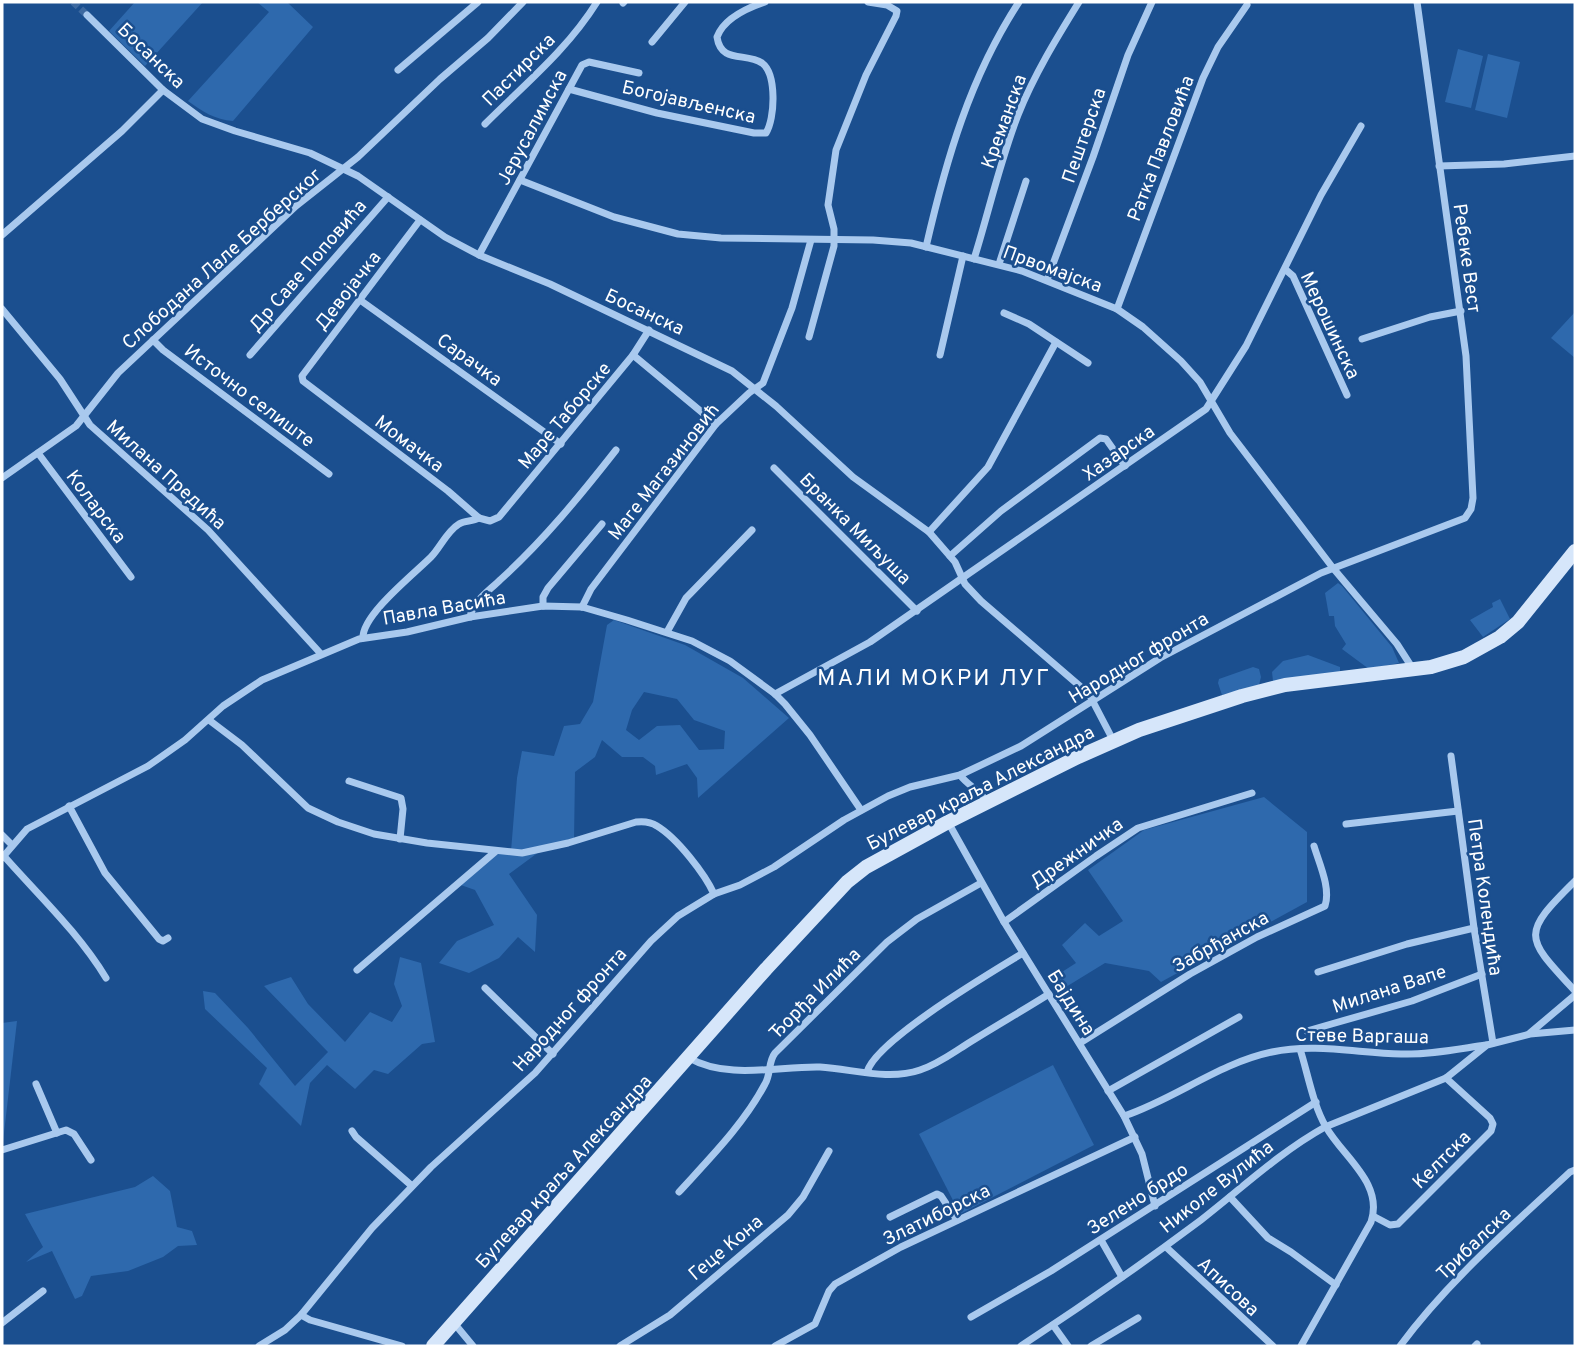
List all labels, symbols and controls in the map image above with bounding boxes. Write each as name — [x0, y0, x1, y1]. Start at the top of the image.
street label: Босанска — [112, 18, 189, 95]
street label: Пастирска — [478, 29, 561, 112]
street label: Јерусалимска — [492, 66, 573, 190]
street label: Креманска — [977, 71, 1033, 172]
street label: Ратка Павловића — [1123, 72, 1201, 225]
street label: Богојављенска — [619, 76, 758, 130]
street label: Пештерска — [1057, 85, 1112, 186]
street label: Слободана Лале Берберског — [118, 163, 327, 356]
street label: Др Саве Поповића — [244, 195, 373, 338]
street label: Ребеке Вест — [1446, 202, 1486, 315]
street label: Првомајска — [999, 241, 1105, 299]
street label: Девојачка — [310, 247, 387, 336]
street label: Мерошинска — [1294, 268, 1365, 383]
street label: Босанска — [601, 284, 688, 342]
street label: Сарачка — [431, 329, 506, 392]
street label: Источно селиште — [179, 340, 319, 454]
street label: Маре Таборске — [514, 358, 617, 475]
street label: Маге Магазиновић — [604, 399, 725, 545]
street label: Момачка — [369, 411, 448, 478]
street label: Милана Предића — [101, 415, 231, 536]
street label: Хазарска — [1078, 420, 1160, 487]
street label: Коларска — [60, 466, 131, 549]
street label: Бранка Миљуша — [794, 468, 916, 590]
street label: Павла Васића — [381, 586, 508, 632]
street label: Народног фронта — [1065, 607, 1213, 710]
district label: МАЛИ МОКРИ ЛУГ — [817, 665, 1051, 694]
street label: Булевар краља Александра — [863, 721, 1099, 857]
street label: Дрежничка — [1026, 813, 1128, 894]
street label: Петра Колендића — [1461, 817, 1507, 977]
street label: Забрђанска — [1169, 906, 1273, 979]
street label: Народног фронта — [508, 943, 633, 1077]
street label: Ђорђа Илића — [764, 943, 866, 1045]
street label: Милана Вапе — [1330, 960, 1450, 1020]
street label: Бајдина — [1041, 966, 1100, 1040]
street label: Стеве Варгаша — [1295, 1024, 1429, 1050]
street label: Булевар краља Александра — [471, 1070, 658, 1274]
street label: Келтска — [1408, 1126, 1477, 1195]
street label: Николе Вулића — [1156, 1136, 1279, 1239]
street label: Зелено брдо — [1083, 1158, 1193, 1241]
street label: Златиборска — [879, 1179, 995, 1252]
street label: Трибалска — [1432, 1203, 1517, 1286]
street label: Геце Кона — [684, 1210, 768, 1287]
street label: Аписова — [1192, 1253, 1264, 1322]

